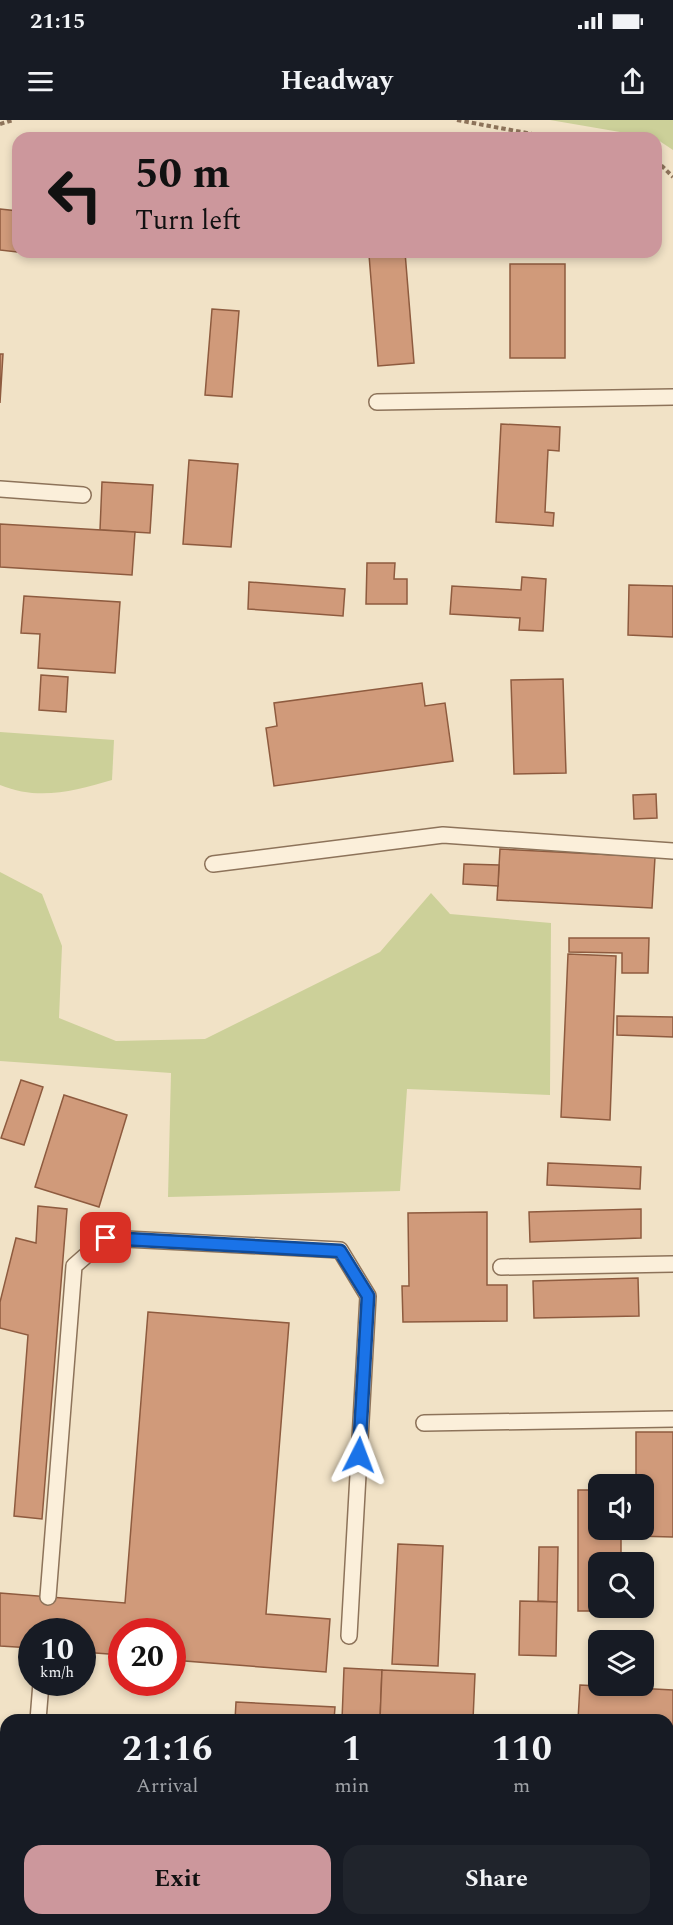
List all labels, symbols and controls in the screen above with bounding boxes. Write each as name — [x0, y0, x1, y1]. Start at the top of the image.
text: 21:15 — [30, 5, 85, 38]
text: Headway — [280, 60, 393, 102]
icon: menu — [24, 65, 57, 98]
icon: share — [616, 65, 649, 98]
text: 50 m — [135, 143, 230, 206]
icon: left — [36, 156, 114, 234]
text: Turn left — [135, 200, 241, 242]
pin — [80, 1212, 131, 1263]
icon: arrive — [89, 1221, 122, 1254]
position arrow — [327, 1423, 391, 1487]
map controls — [588, 1474, 654, 1696]
button: sound — [588, 1474, 654, 1540]
button: search — [588, 1552, 654, 1618]
speed limit sign: 20 — [108, 1618, 186, 1696]
text: 10 — [40, 1627, 74, 1673]
button: layers — [588, 1630, 654, 1696]
text: km/h — [40, 1661, 74, 1684]
text: 21:16 — [122, 1722, 212, 1777]
text: 1 — [342, 1722, 362, 1777]
text: 110 — [491, 1722, 552, 1777]
text: Arrival — [136, 1771, 198, 1801]
text: min — [334, 1771, 369, 1801]
text: m — [513, 1771, 530, 1801]
button: Exit — [24, 1845, 331, 1914]
button: Share — [343, 1845, 650, 1914]

